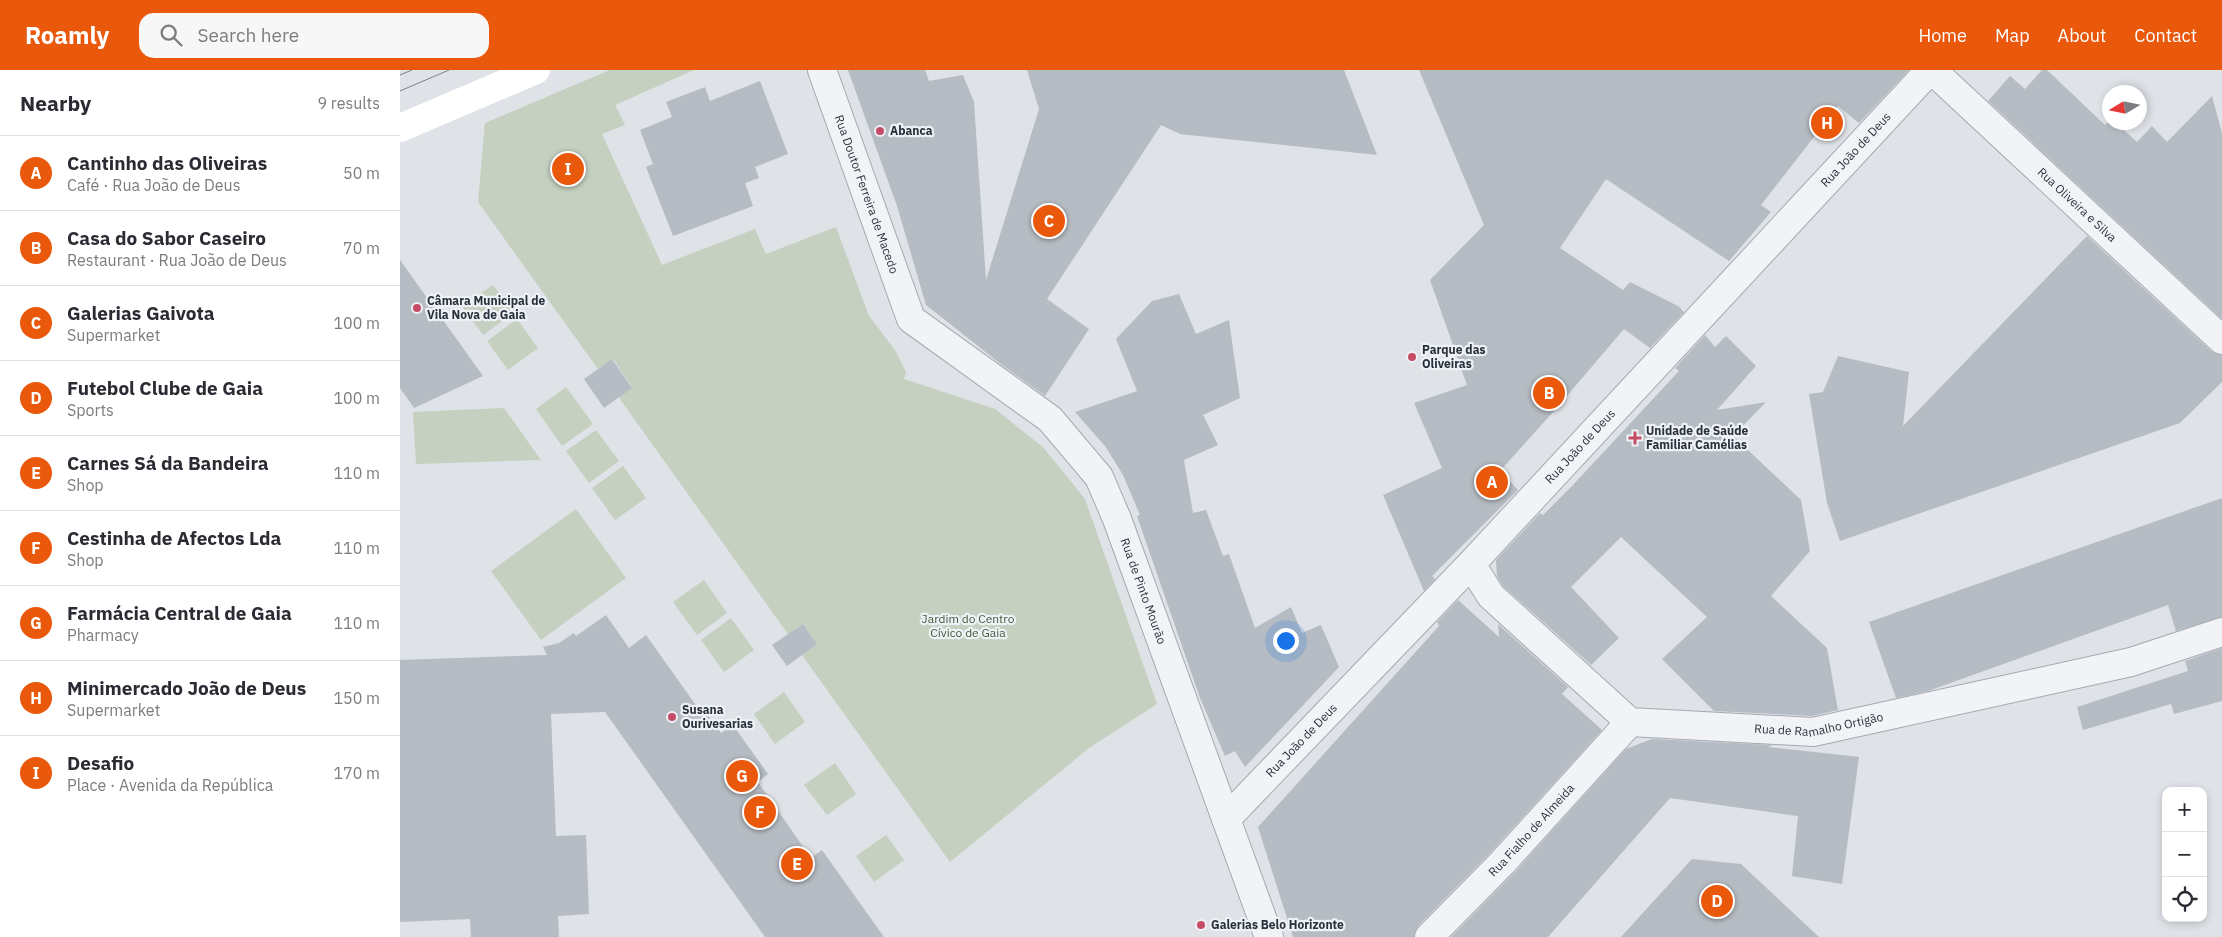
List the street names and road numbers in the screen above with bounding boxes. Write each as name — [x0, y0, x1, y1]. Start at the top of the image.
street label: Rua João de Deus — [1817, 109, 1894, 190]
street label: Rua Doutor Ferreira de Macedo — [832, 113, 902, 276]
street label: Rua Oliveira e Silva — [2035, 164, 2120, 245]
street label: Rua João de Deus — [1541, 406, 1618, 487]
street label: Rua de Pinto Mourão — [1118, 536, 1170, 646]
street label: Rua João de Deus — [1262, 700, 1340, 780]
street label: Rua de Ramalho Ortigão — [1754, 709, 1885, 740]
street label: Rua Fialho de Almeida — [1485, 780, 1578, 879]

